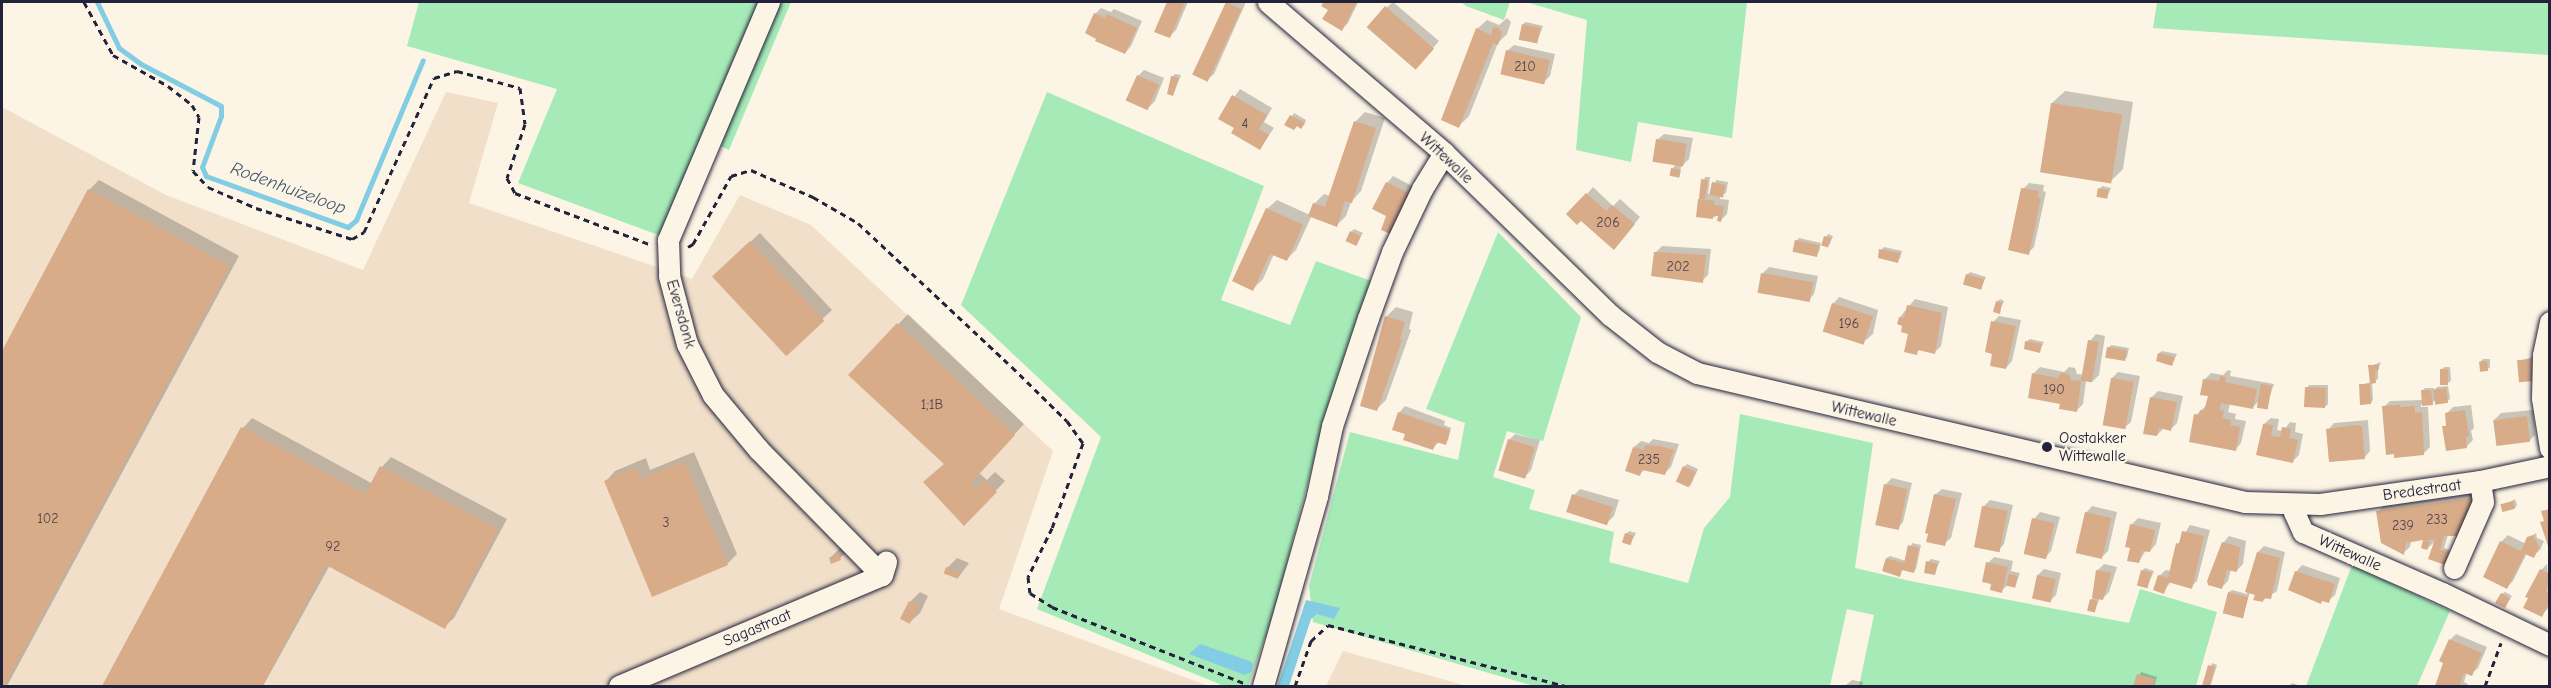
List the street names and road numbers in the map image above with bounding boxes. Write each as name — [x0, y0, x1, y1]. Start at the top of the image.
street label: Wittewalle — [1415, 128, 1477, 188]
street label: Eversdonk — [662, 277, 700, 351]
street label: Wittewalle — [1829, 397, 1899, 431]
street label: Bredestraat — [2382, 475, 2462, 505]
street label: Wittewalle — [2316, 531, 2384, 575]
street label: Sagastraat — [720, 605, 794, 651]

